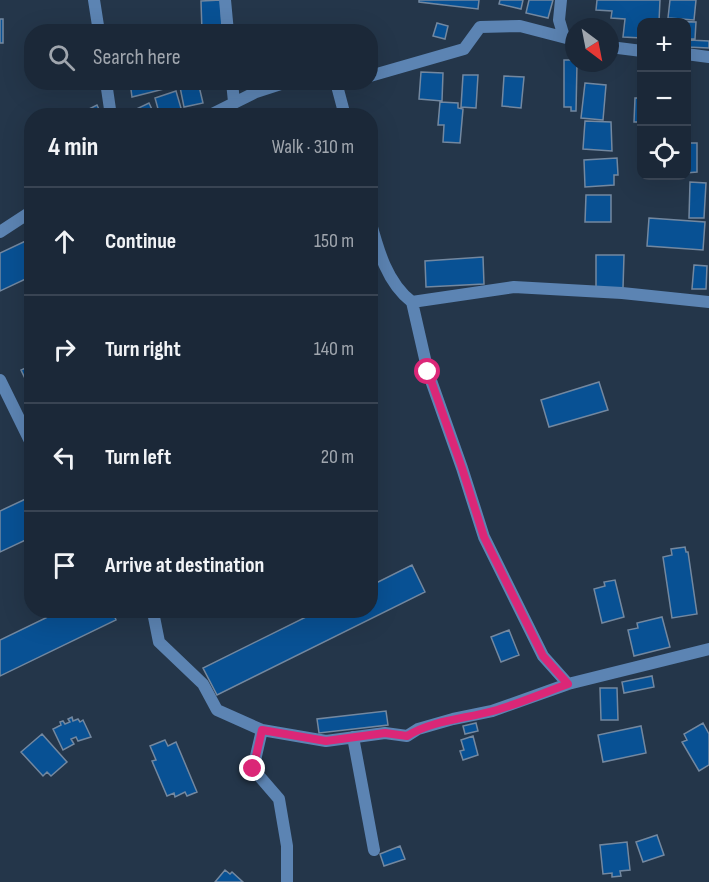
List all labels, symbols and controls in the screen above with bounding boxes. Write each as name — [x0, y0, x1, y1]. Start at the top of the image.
north arrow — [565, 18, 619, 72]
map controls — [637, 18, 691, 180]
button: + — [637, 18, 691, 72]
search box — [24, 24, 378, 90]
icon: search — [45, 41, 78, 74]
text: Search here — [93, 44, 180, 71]
button: − — [637, 72, 691, 126]
button: locate — [637, 126, 691, 180]
text: 4 min — [48, 132, 98, 163]
text: Walk · 310 m — [272, 135, 354, 159]
icon: ahead — [48, 225, 81, 258]
text: Continue — [105, 228, 176, 255]
text: 150 m — [314, 229, 354, 253]
icon: right — [48, 333, 81, 366]
text: Turn right — [105, 336, 181, 363]
text: 140 m — [314, 337, 354, 361]
route start — [414, 358, 440, 384]
icon: left — [48, 441, 81, 474]
text: Turn left — [105, 444, 171, 471]
text: 20 m — [321, 445, 354, 469]
icon: arrive — [48, 549, 81, 582]
text: Arrive at destination — [105, 552, 264, 579]
route end — [239, 755, 265, 781]

